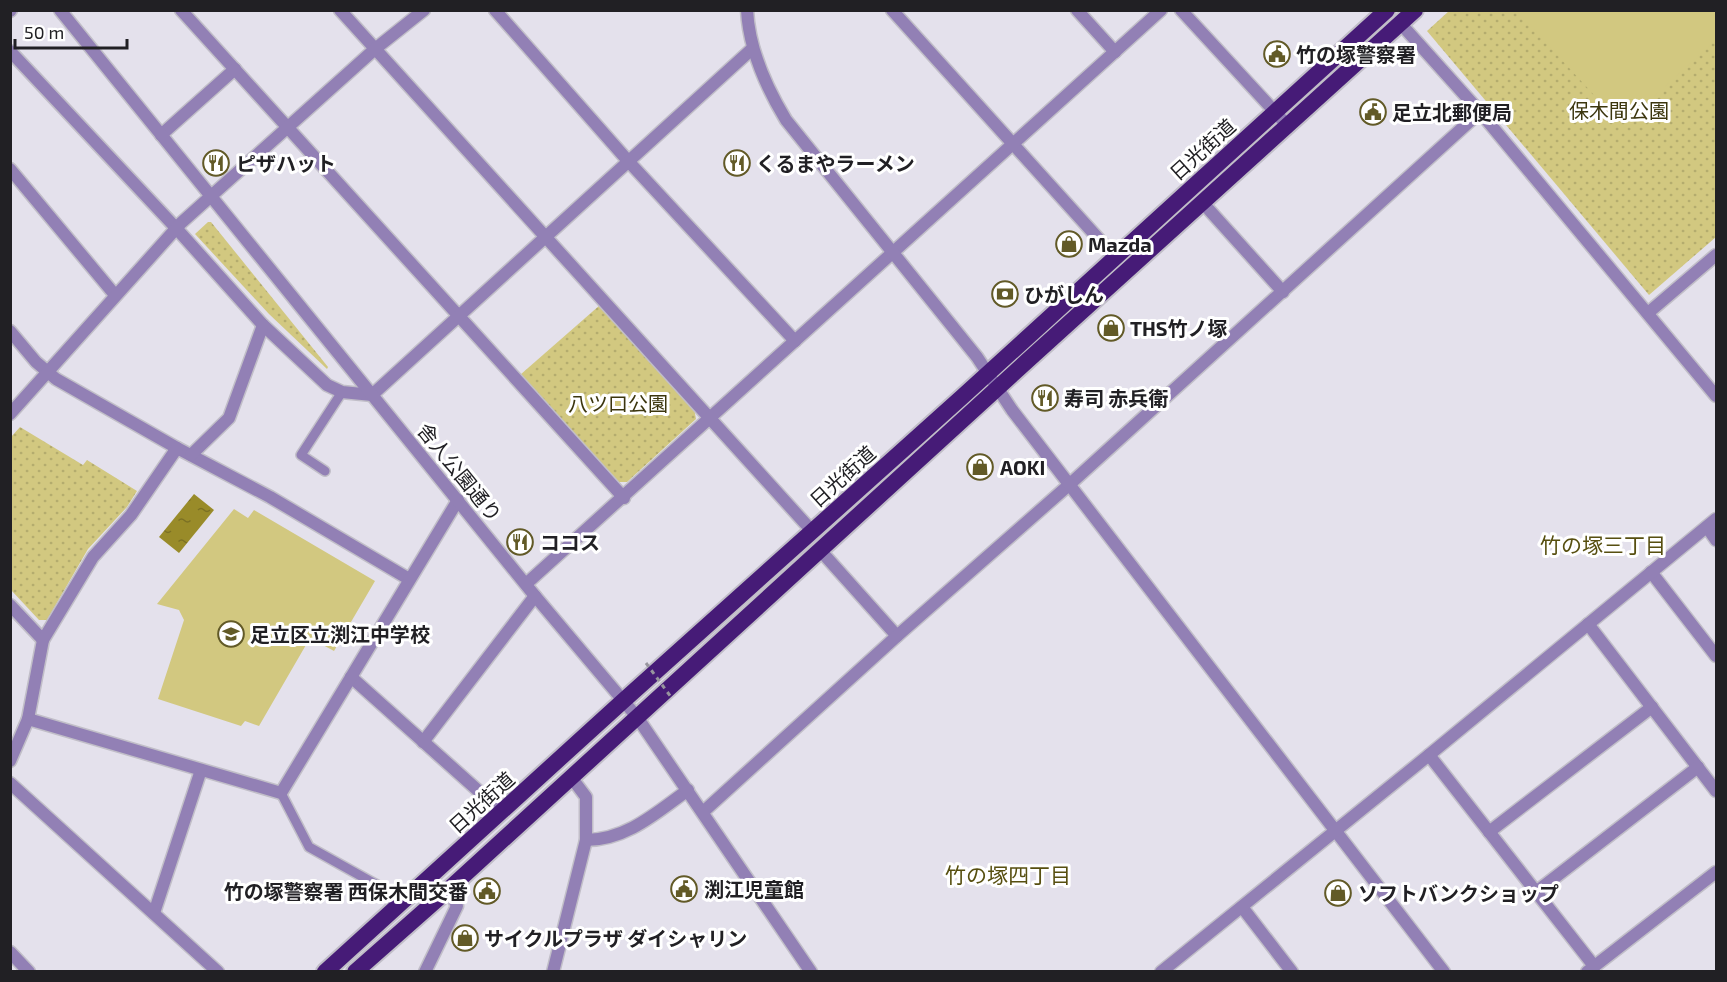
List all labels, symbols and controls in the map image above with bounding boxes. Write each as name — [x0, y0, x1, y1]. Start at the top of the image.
scale bar — [15, 12, 128, 50]
text: 50 m — [24, 21, 64, 43]
public building icon: 竹の塚警察署 — [1262, 39, 1292, 69]
place label: 竹の塚警察署 — [1296, 42, 1416, 66]
public building icon: 足立北郵便局 — [1358, 97, 1388, 127]
park label: 保木間公園 — [1569, 98, 1669, 122]
place label: 足立北郵便局 — [1392, 100, 1512, 124]
street label: 日光街道 — [1164, 113, 1240, 185]
restaurant icon: ピザハット — [201, 148, 231, 178]
restaurant icon: くるまやラーメン — [722, 148, 752, 178]
place label: ピザハット — [236, 151, 336, 175]
place label: くるまやラーメン — [756, 151, 915, 175]
shop icon: Mazda — [1054, 229, 1084, 259]
place label: Mazda — [1088, 232, 1152, 256]
bank icon: ひがしん — [990, 279, 1020, 309]
place label: ひがしん — [1024, 282, 1104, 306]
shop icon: THS竹ノ塚 — [1096, 313, 1126, 343]
place label: THS竹ノ塚 — [1130, 316, 1228, 340]
restaurant icon: 寿司 赤兵衛 — [1030, 383, 1060, 413]
place label: 寿司 赤兵衛 — [1064, 386, 1168, 410]
park label: 八ツ口公園 — [568, 391, 668, 415]
street label: 舎人公園通り — [413, 418, 507, 526]
street label: 日光街道 — [804, 440, 880, 512]
shop icon: AOKI — [965, 452, 995, 482]
place label: AOKI — [1000, 455, 1045, 479]
restaurant icon: ココス — [505, 527, 535, 557]
place label: ココス — [540, 530, 600, 554]
district label: 竹の塚三丁目 — [1540, 532, 1666, 557]
school or university icon: 足立区立渕江中学校 — [216, 619, 246, 649]
place label: 足立区立渕江中学校 — [250, 622, 430, 646]
street label: 日光街道 — [443, 766, 519, 838]
district label: 竹の塚四丁目 — [945, 862, 1071, 887]
public building icon: 渕江児童館 — [669, 874, 699, 904]
public building icon: 竹の塚警察署 西保木間交番 — [472, 876, 502, 906]
place label: 渕江児童館 — [704, 877, 804, 901]
shop icon: ソフトバンクショップ — [1323, 878, 1353, 908]
place label: 竹の塚警察署 西保木間交番 — [224, 879, 468, 903]
place label: ソフトバンクショップ — [1358, 881, 1559, 905]
shop icon: サイクルプラザ ダイシャリン — [450, 923, 480, 953]
place label: サイクルプラザ ダイシャリン — [484, 926, 747, 950]

